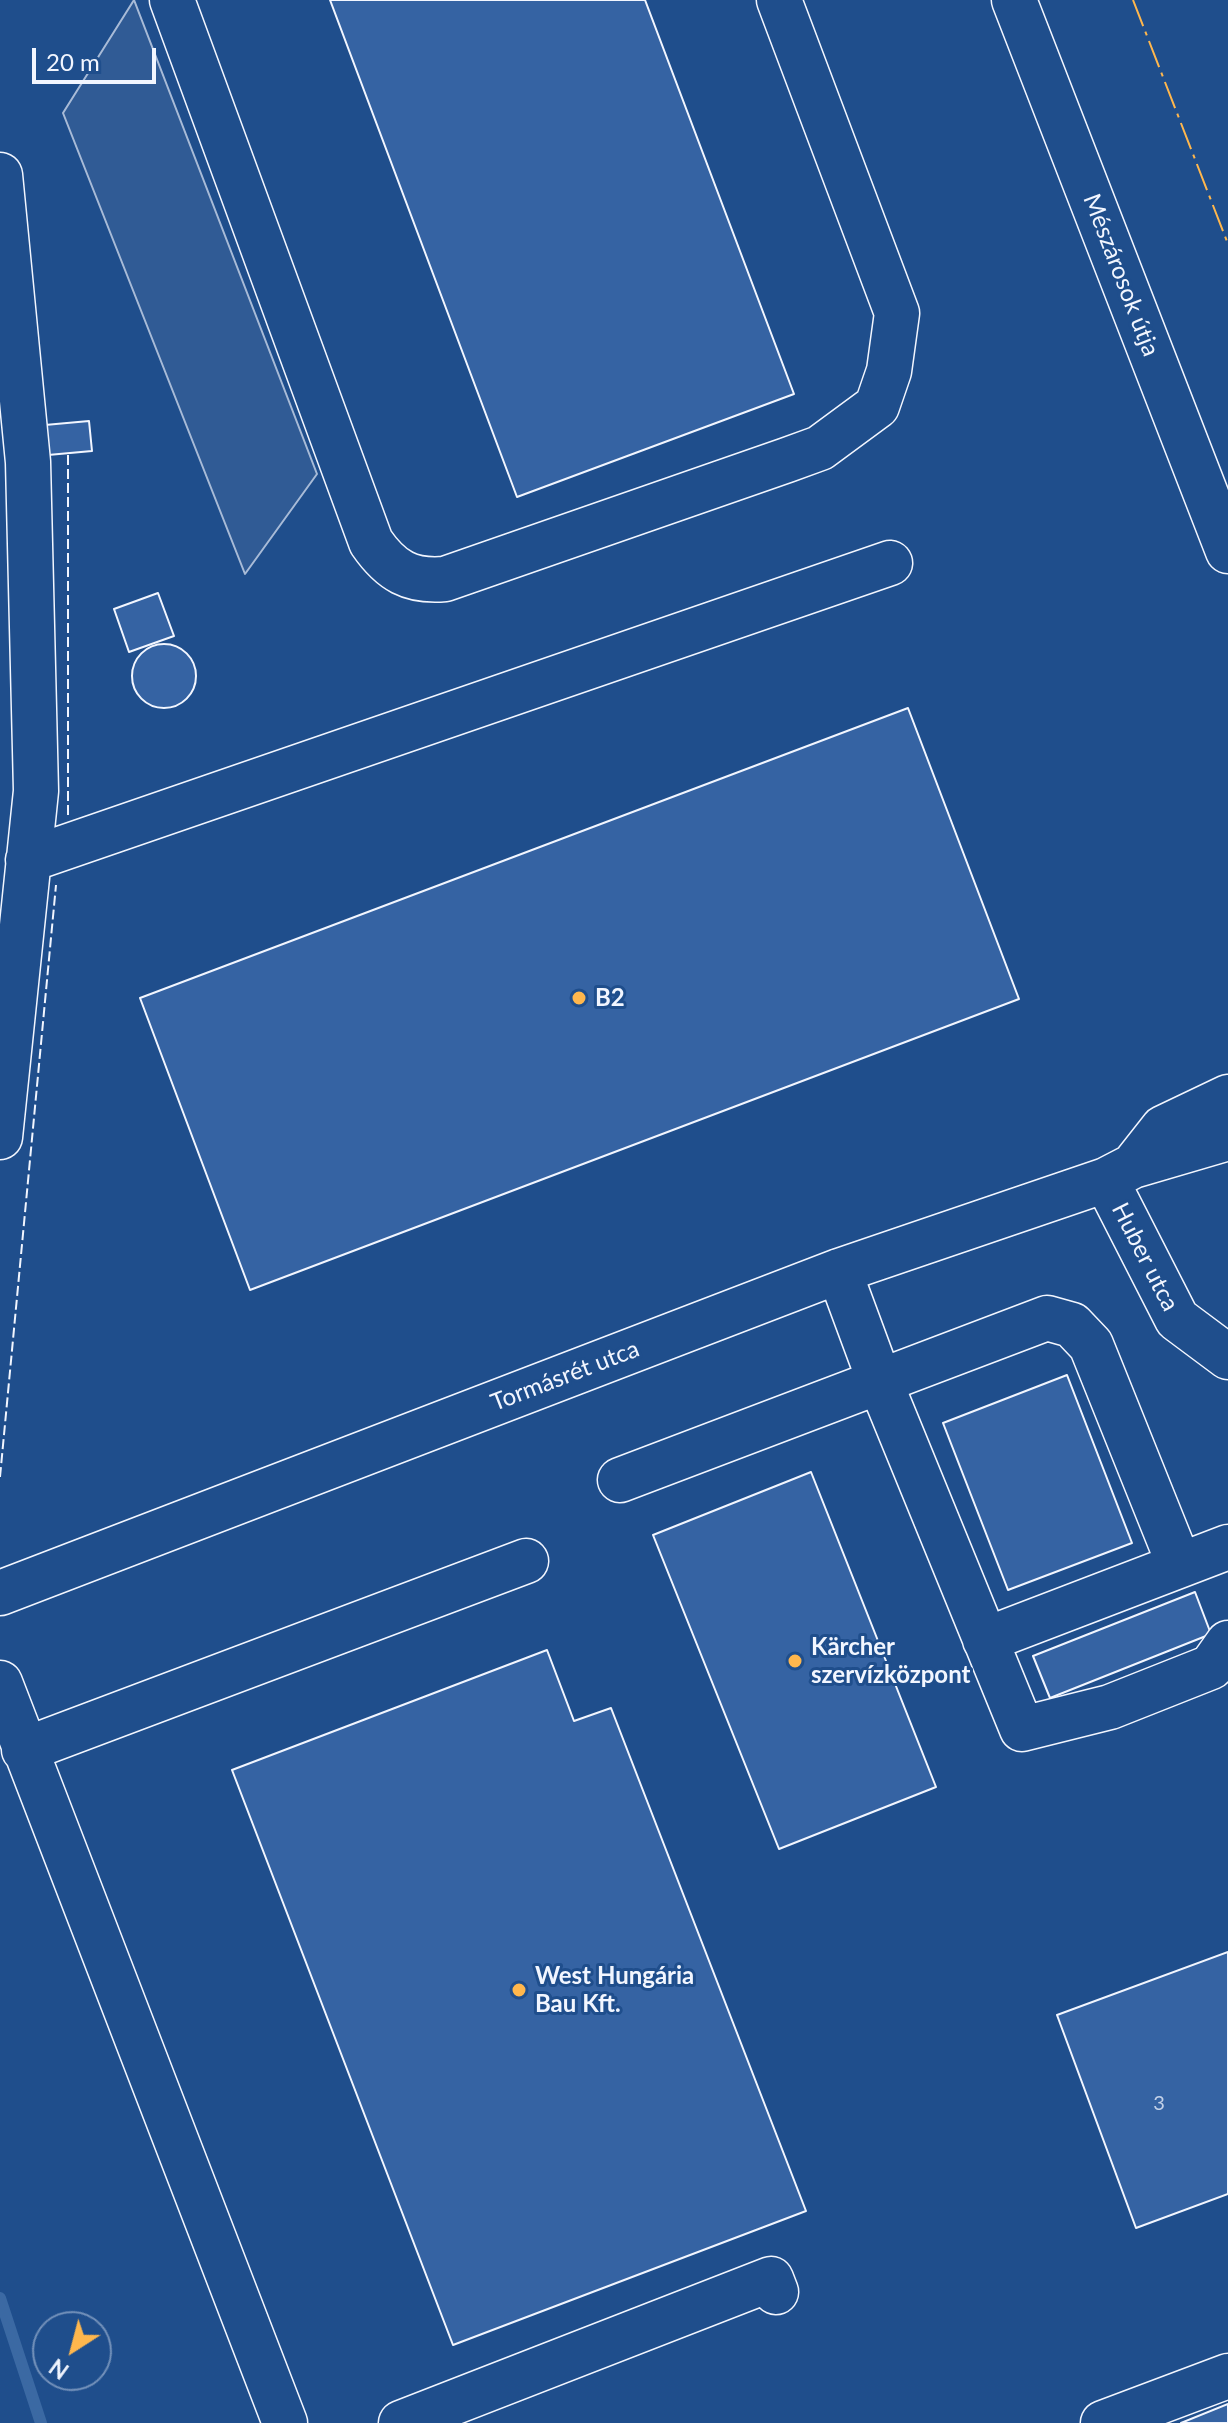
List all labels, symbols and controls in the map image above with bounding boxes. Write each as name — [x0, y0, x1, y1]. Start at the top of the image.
scale bar — [36, 32, 160, 82]
text: 20 m — [46, 47, 100, 76]
street label: Mészárosok útja — [1077, 190, 1165, 360]
place label: B2 — [595, 984, 625, 1012]
marker: B2 — [570, 989, 588, 1007]
street label: Huber utca — [1105, 1198, 1185, 1316]
street label: Tormásrét utca — [487, 1335, 643, 1417]
place label: Kärcher szervízközpont — [811, 1633, 970, 1689]
marker: Kärcher szervízközpont — [786, 1652, 804, 1670]
place label: West Hungária Bau Kft. — [535, 1962, 694, 2018]
marker: West Hungária Bau Kft. — [510, 1981, 528, 1999]
house number: 3 — [1153, 2092, 1165, 2116]
north arrow — [32, 2311, 112, 2391]
text: N — [44, 2353, 74, 2385]

